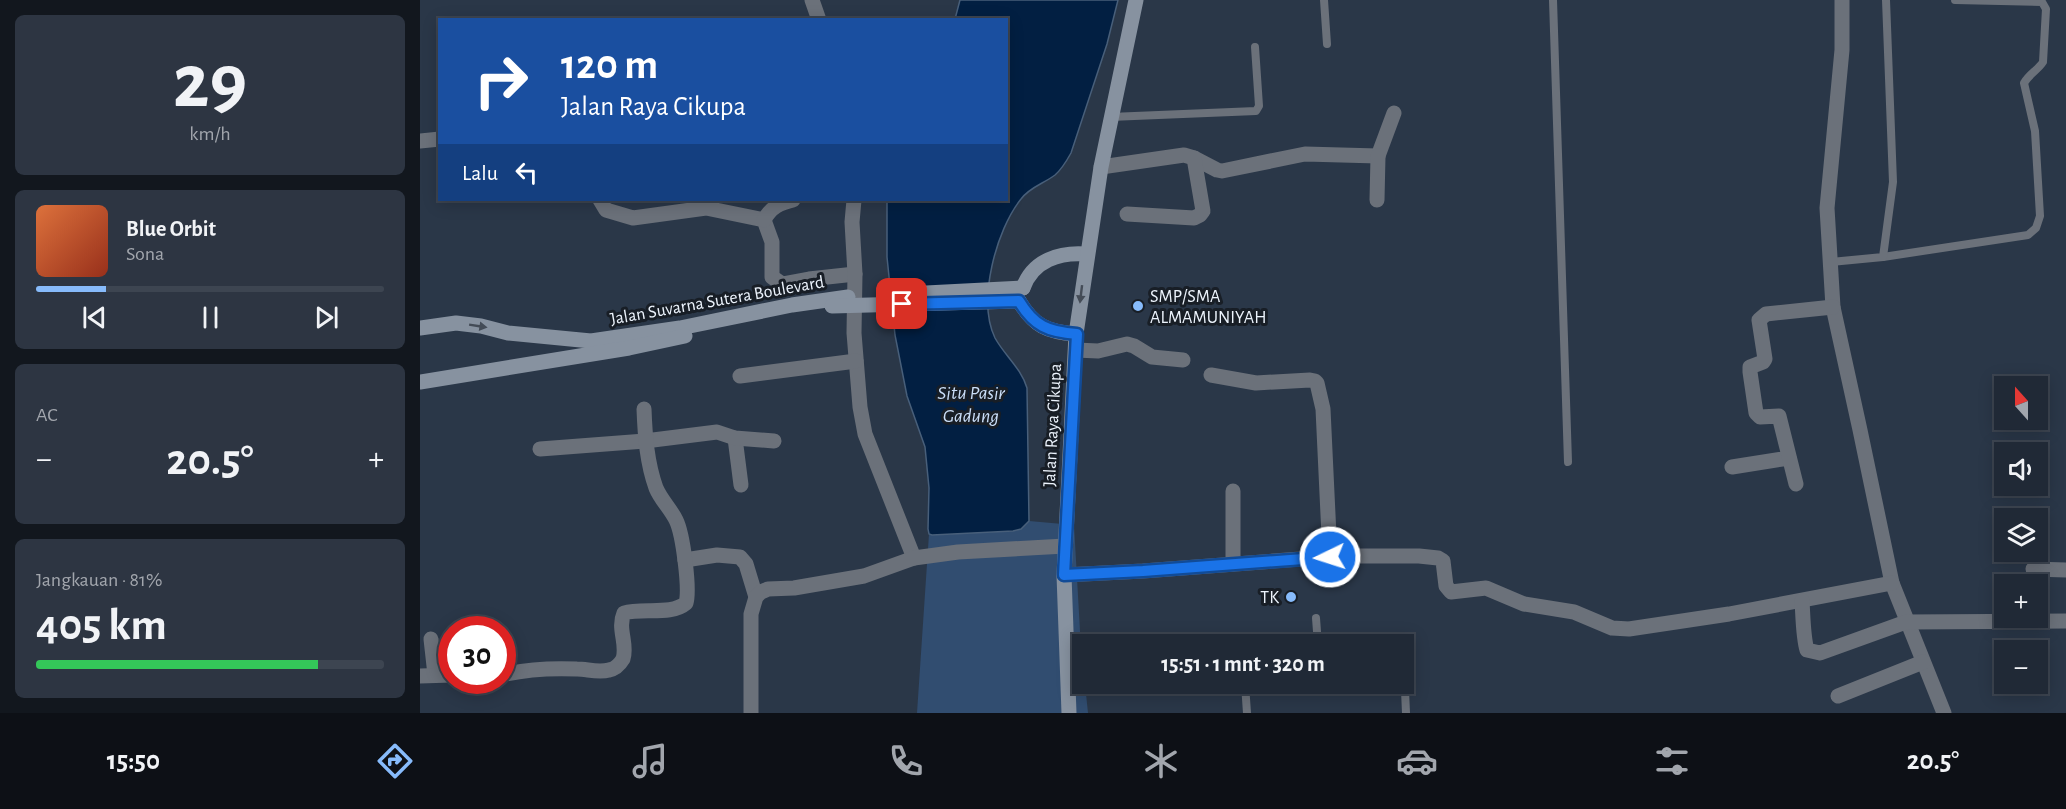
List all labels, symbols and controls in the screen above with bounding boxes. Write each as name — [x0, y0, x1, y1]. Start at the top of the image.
icon: right — [462, 42, 540, 120]
text: 29 — [173, 44, 247, 122]
text: 120 m — [561, 44, 658, 86]
text: Jalan Raya Cikupa — [561, 93, 746, 120]
text: km/h — [189, 124, 231, 144]
icon: left — [510, 156, 543, 189]
text: Lalu — [462, 162, 498, 184]
text: Blue Orbit — [126, 218, 216, 240]
text: Sona — [126, 244, 164, 264]
street label: Jalan Suvarna Sutera Boulevard — [609, 273, 826, 329]
pin — [876, 278, 927, 329]
one-way arrow — [1077, 285, 1086, 304]
icon: arrive — [885, 287, 918, 320]
place label: SMP/SMA ALMAMUNIYAH — [1150, 288, 1266, 327]
marker: SMP/SMA ALMAMUNIYAH — [1131, 299, 1145, 313]
icon: previous — [78, 301, 111, 334]
icon: pause — [194, 301, 227, 334]
icon: next — [310, 301, 343, 334]
one-way arrow — [469, 322, 488, 331]
street label: Jalan Raya Cikupa — [1041, 363, 1065, 487]
north arrow — [1994, 376, 2048, 430]
map controls — [1994, 376, 2048, 694]
water label: Situ Pasir Gadung — [937, 383, 1005, 426]
text: AC — [36, 405, 58, 425]
text: 20.5° — [166, 438, 254, 483]
button: sound — [1994, 442, 2048, 496]
text: − — [36, 443, 52, 476]
text: + — [368, 443, 384, 476]
button: layers — [1994, 508, 2048, 562]
position arrow — [1298, 525, 1362, 589]
text: Jangkauan · 81% — [36, 570, 162, 590]
button: + — [1994, 574, 2048, 628]
place label: TK — [1260, 589, 1279, 607]
marker: TK — [1284, 590, 1298, 604]
text: 405 km — [36, 603, 167, 648]
speed limit sign: 30 — [438, 616, 516, 694]
button: − — [1994, 640, 2048, 694]
text: 15:51 · 1 mnt · 320 m — [1161, 653, 1325, 675]
icon: directions — [374, 740, 416, 782]
icon: music — [629, 740, 671, 782]
icon: phone — [885, 740, 927, 782]
icon: climate — [1140, 740, 1182, 782]
icon: car — [1396, 740, 1438, 782]
icon: filters — [1651, 740, 1693, 782]
text: 15:50 — [107, 747, 160, 774]
text: 20.5° — [1907, 747, 1959, 774]

